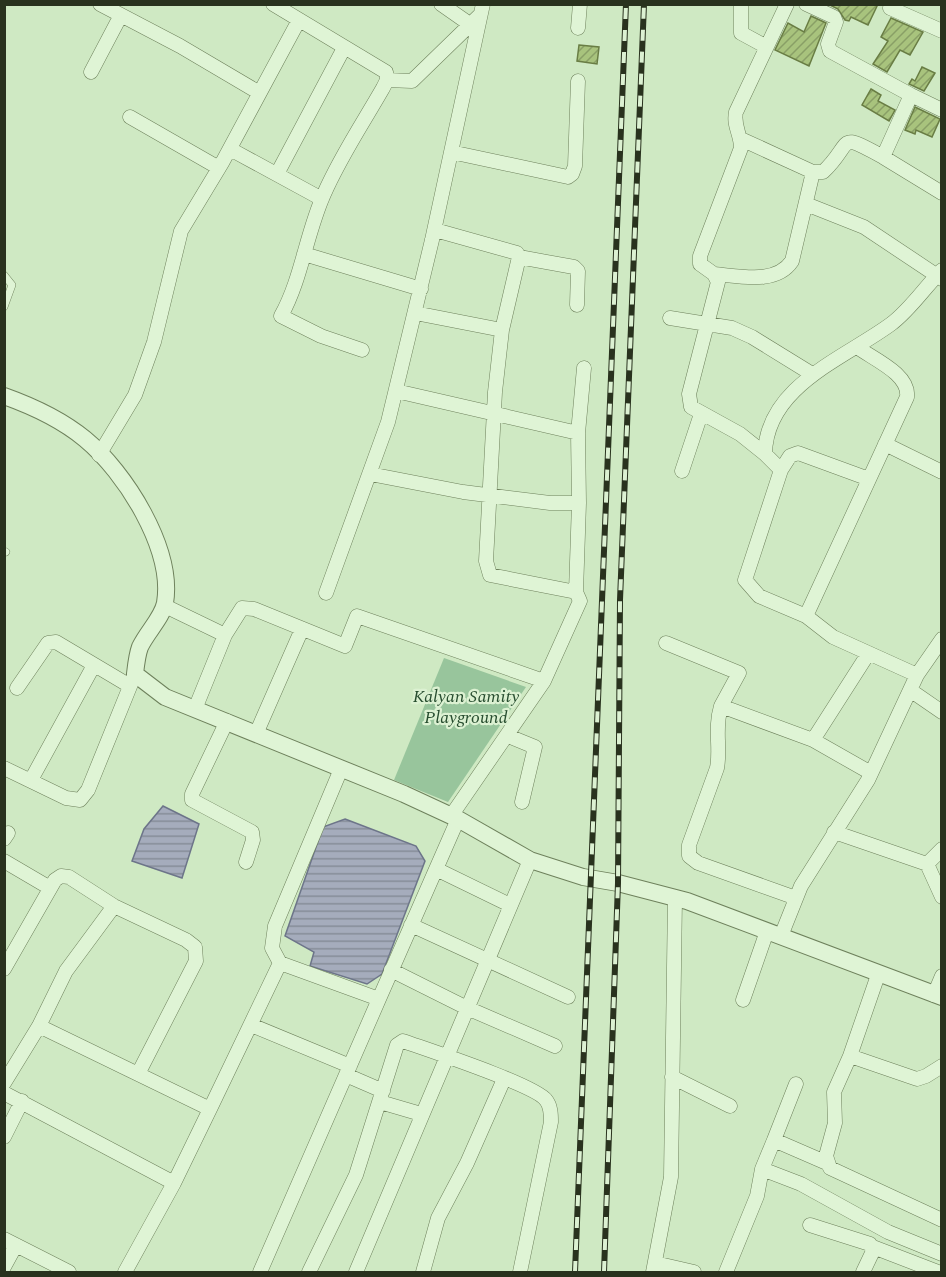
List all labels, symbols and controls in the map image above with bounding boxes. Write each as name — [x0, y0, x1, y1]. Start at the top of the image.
park label: Kalyan Samity Playground — [413, 683, 519, 731]

